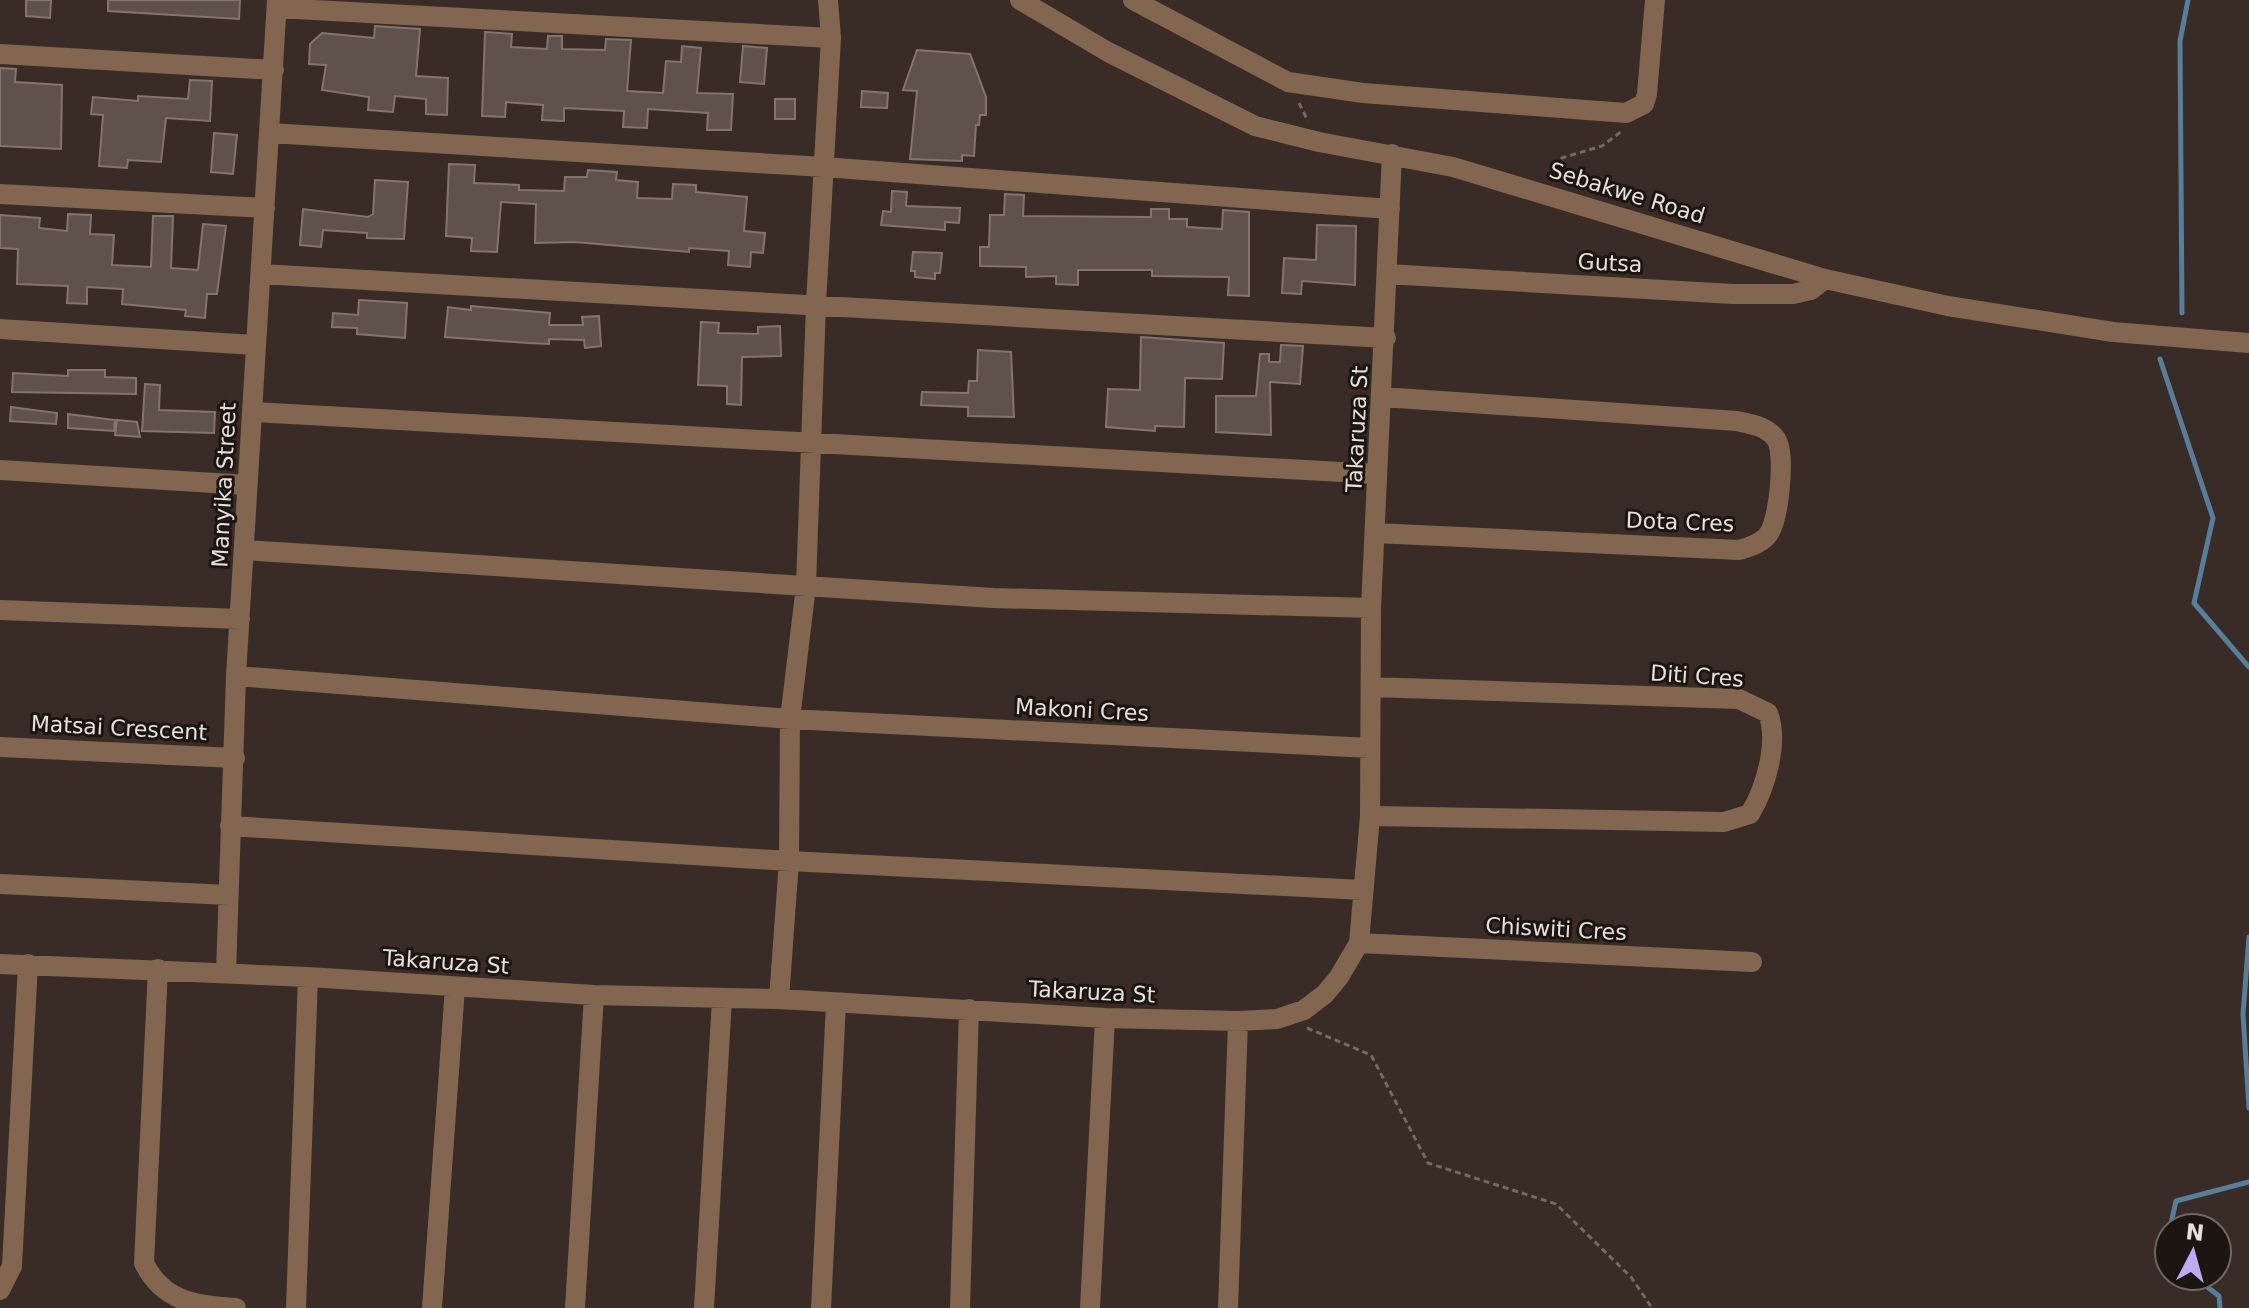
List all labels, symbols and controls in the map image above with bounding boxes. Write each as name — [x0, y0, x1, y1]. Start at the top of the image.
street label: Sebakwe Road — [1546, 157, 1708, 229]
street label: Gutsa — [1577, 249, 1643, 277]
street label: Takaruza St — [1341, 365, 1373, 494]
street label: Manyika Street — [207, 401, 241, 568]
street label: Dota Cres — [1625, 508, 1735, 536]
street label: Diti Cres — [1649, 660, 1745, 692]
street label: Makoni Cres — [1015, 694, 1149, 726]
street label: Matsai Crescent — [30, 711, 208, 745]
street label: Chiswiti Cres — [1485, 913, 1627, 945]
street label: Takaruza St — [381, 945, 510, 979]
street label: Takaruza St — [1027, 976, 1156, 1008]
north arrow — [2153, 1212, 2233, 1292]
text: N — [2185, 1219, 2206, 1246]

